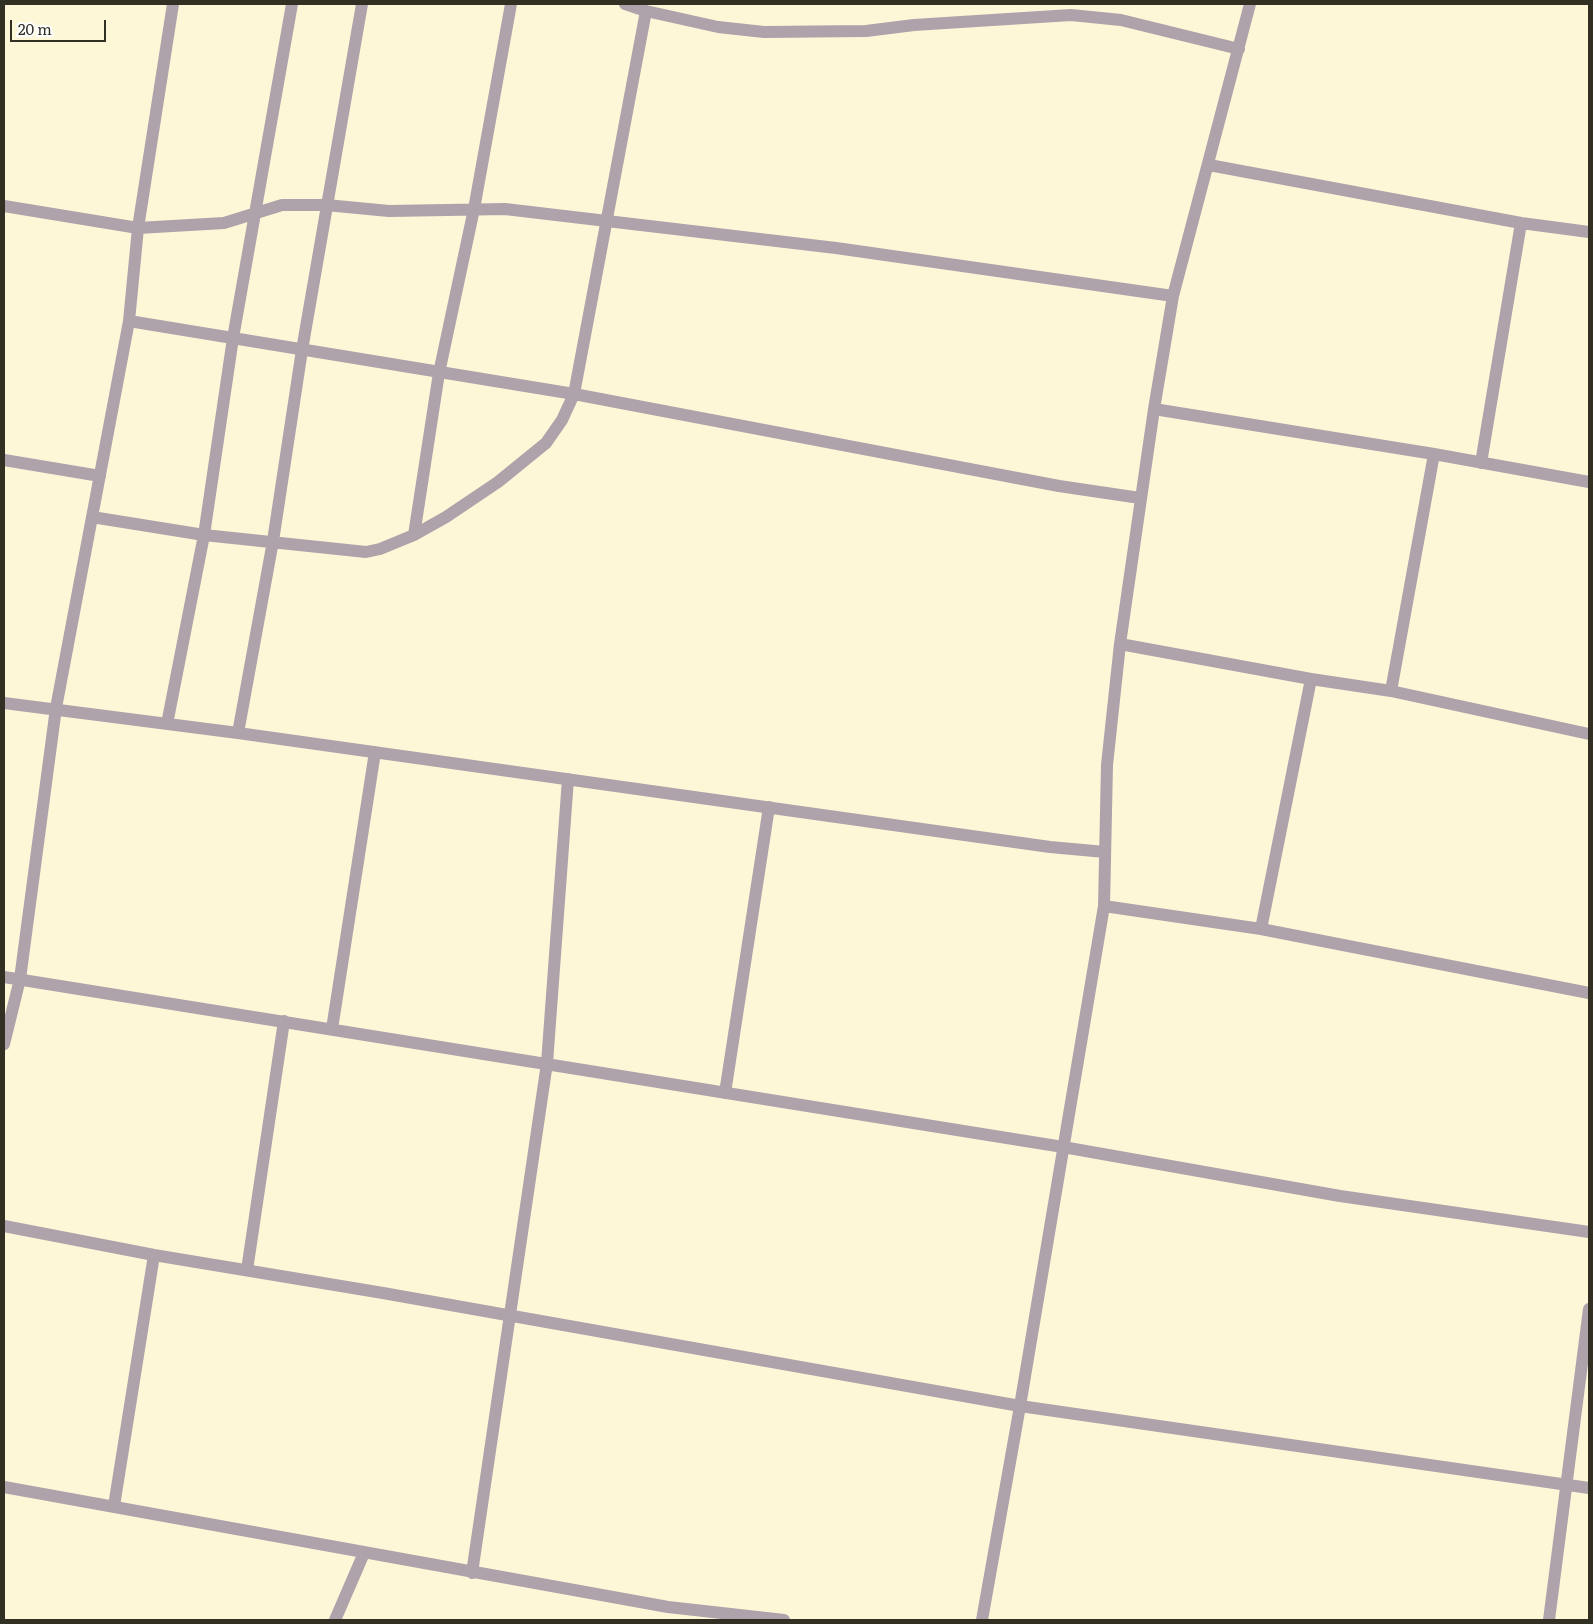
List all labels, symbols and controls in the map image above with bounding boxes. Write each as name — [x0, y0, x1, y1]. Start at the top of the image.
scale bar — [12, 10, 109, 42]
text: 20 m — [18, 17, 52, 40]

